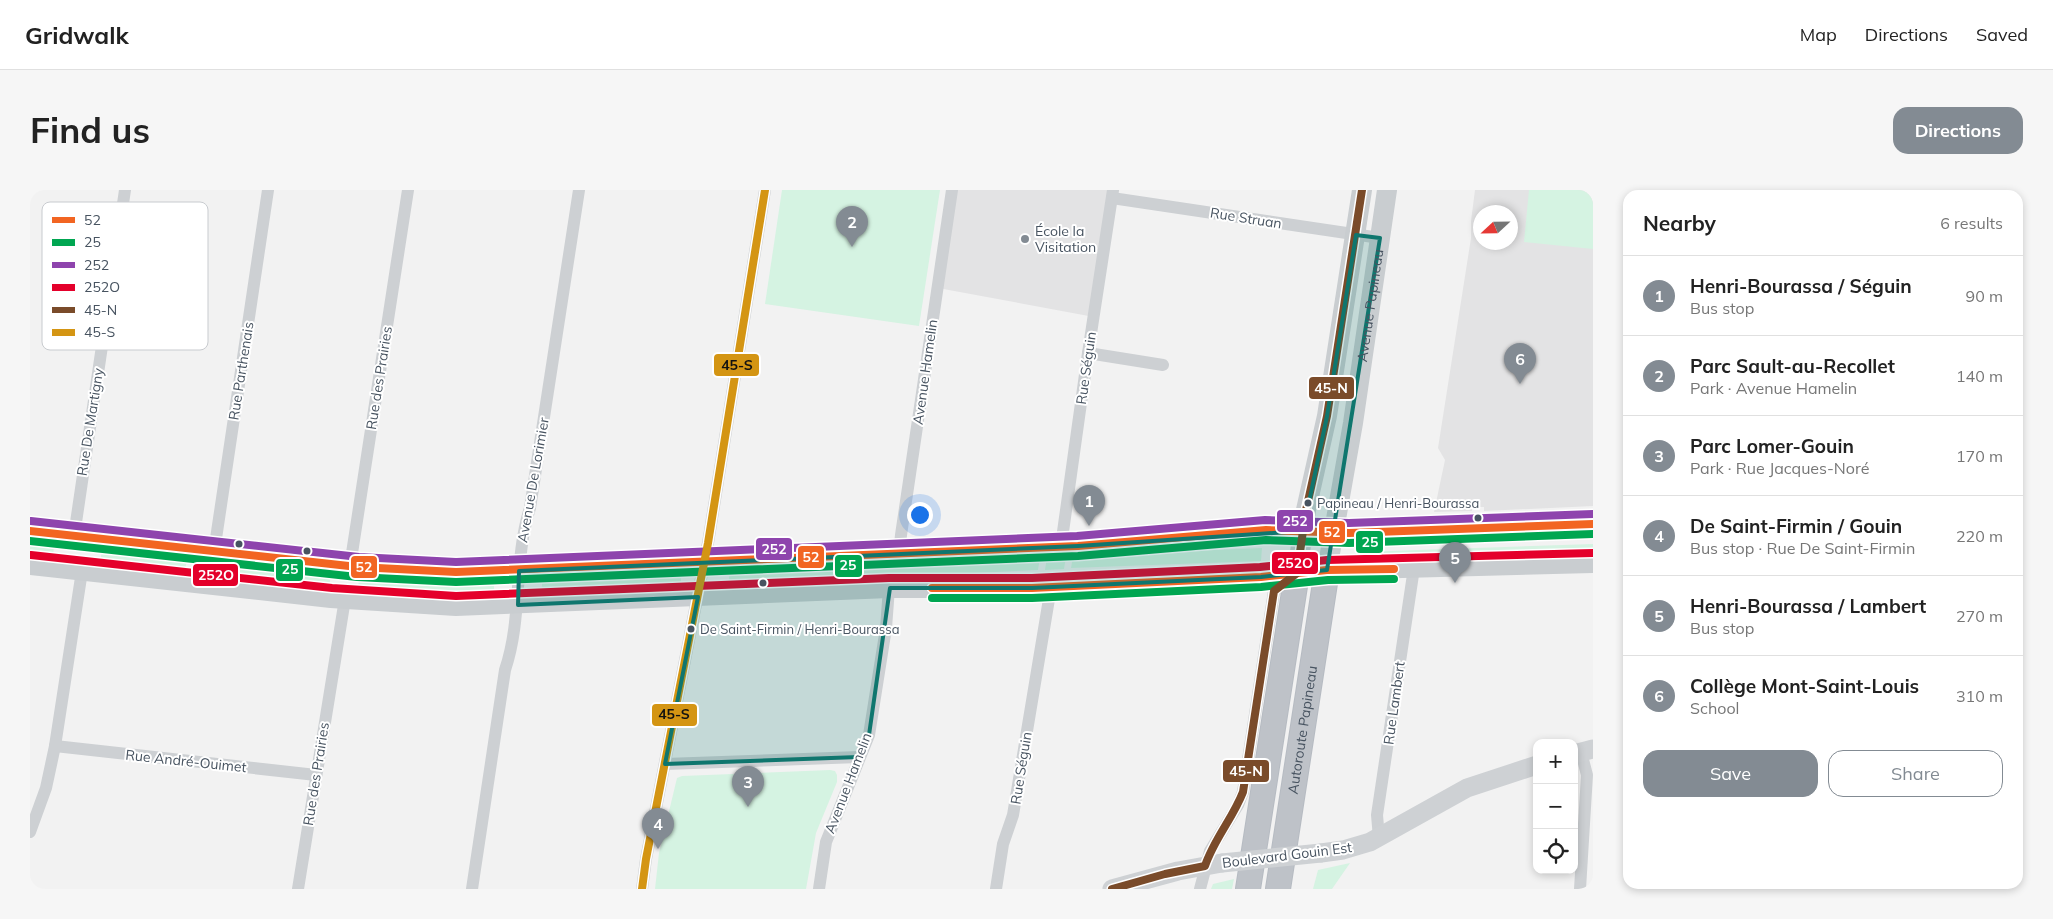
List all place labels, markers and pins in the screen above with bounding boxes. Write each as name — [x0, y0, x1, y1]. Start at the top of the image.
pin: 2 — [836, 206, 868, 247]
place label: École la Visitation — [1035, 222, 1096, 256]
marker: École la Visitation — [1019, 233, 1031, 245]
pin: 6 — [1504, 343, 1536, 384]
pin: 1 — [1073, 485, 1105, 526]
place label: Papineau / Henri-Bourassa — [1317, 495, 1479, 511]
marker: Papineau / Henri-Bourassa — [1303, 498, 1313, 508]
unlabelled marker — [1473, 513, 1483, 523]
unlabelled marker — [234, 539, 244, 549]
pin: 5 — [1439, 542, 1471, 583]
unlabelled marker — [302, 546, 312, 556]
unlabelled marker — [758, 578, 768, 588]
place label: De Saint-Firmin / Henri-Bourassa — [700, 621, 899, 637]
marker: De Saint-Firmin / Henri-Bourassa — [686, 624, 696, 634]
pin: 3 — [732, 766, 764, 807]
pin: 4 — [642, 808, 674, 849]

